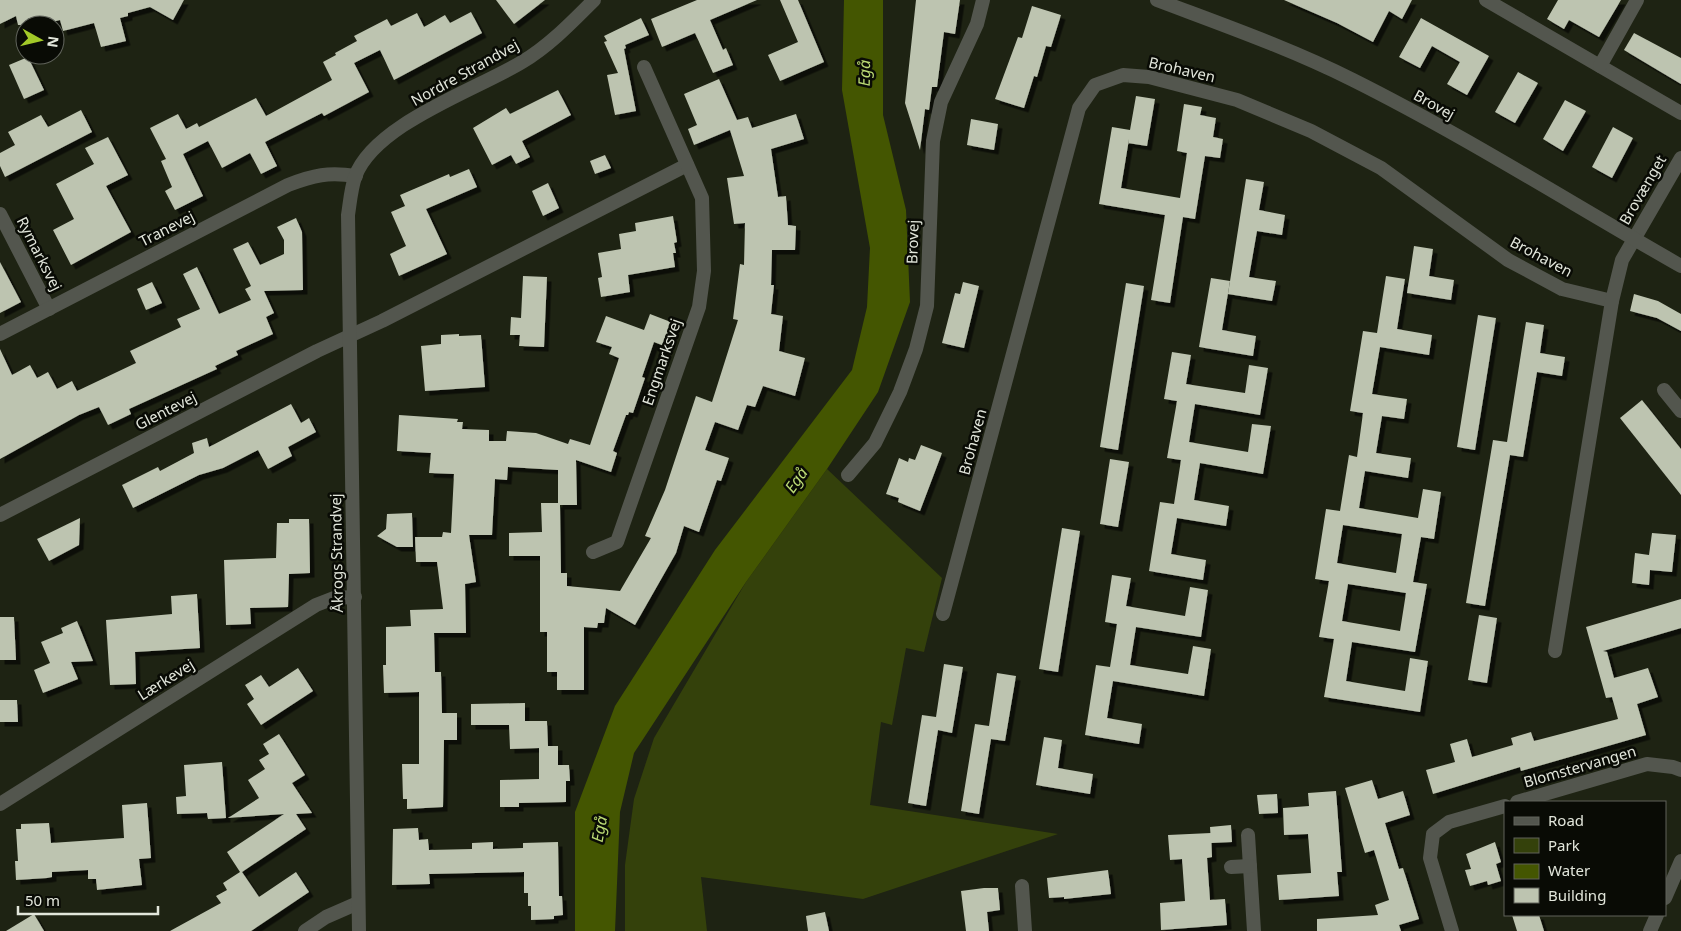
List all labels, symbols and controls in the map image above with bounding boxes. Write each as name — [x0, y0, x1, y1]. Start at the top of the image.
north arrow — [15, 15, 65, 65]
street label: Nordre Strandvej — [407, 34, 522, 110]
text: N — [43, 35, 64, 49]
street label: Brohaven — [1147, 52, 1217, 86]
water label: Egå — [853, 60, 875, 86]
street label: Brovej — [1410, 85, 1459, 124]
street label: Brovænget — [1614, 150, 1670, 228]
street label: Tranevej — [136, 206, 197, 250]
street label: Rymarksvej — [13, 213, 67, 294]
street label: Brovej — [901, 219, 923, 264]
street label: Brohaven — [1507, 231, 1576, 281]
street label: Engmarksvej — [637, 316, 685, 408]
street label: Glentevej — [132, 386, 200, 434]
street label: Brohaven — [954, 406, 990, 477]
water label: Egå — [779, 463, 813, 497]
street label: Åkrogs Strandvej — [325, 493, 347, 613]
street label: Lærkevej — [133, 654, 198, 704]
street label: Blomstervangen — [1521, 740, 1638, 792]
legend — [1504, 801, 1666, 916]
text: Road — [1548, 810, 1584, 830]
water label: Egå — [586, 814, 612, 844]
text: Park — [1548, 835, 1580, 855]
text: Water — [1548, 860, 1590, 880]
scale bar — [18, 884, 158, 916]
text: Building — [1548, 885, 1606, 905]
text: 50 m — [25, 890, 60, 910]

